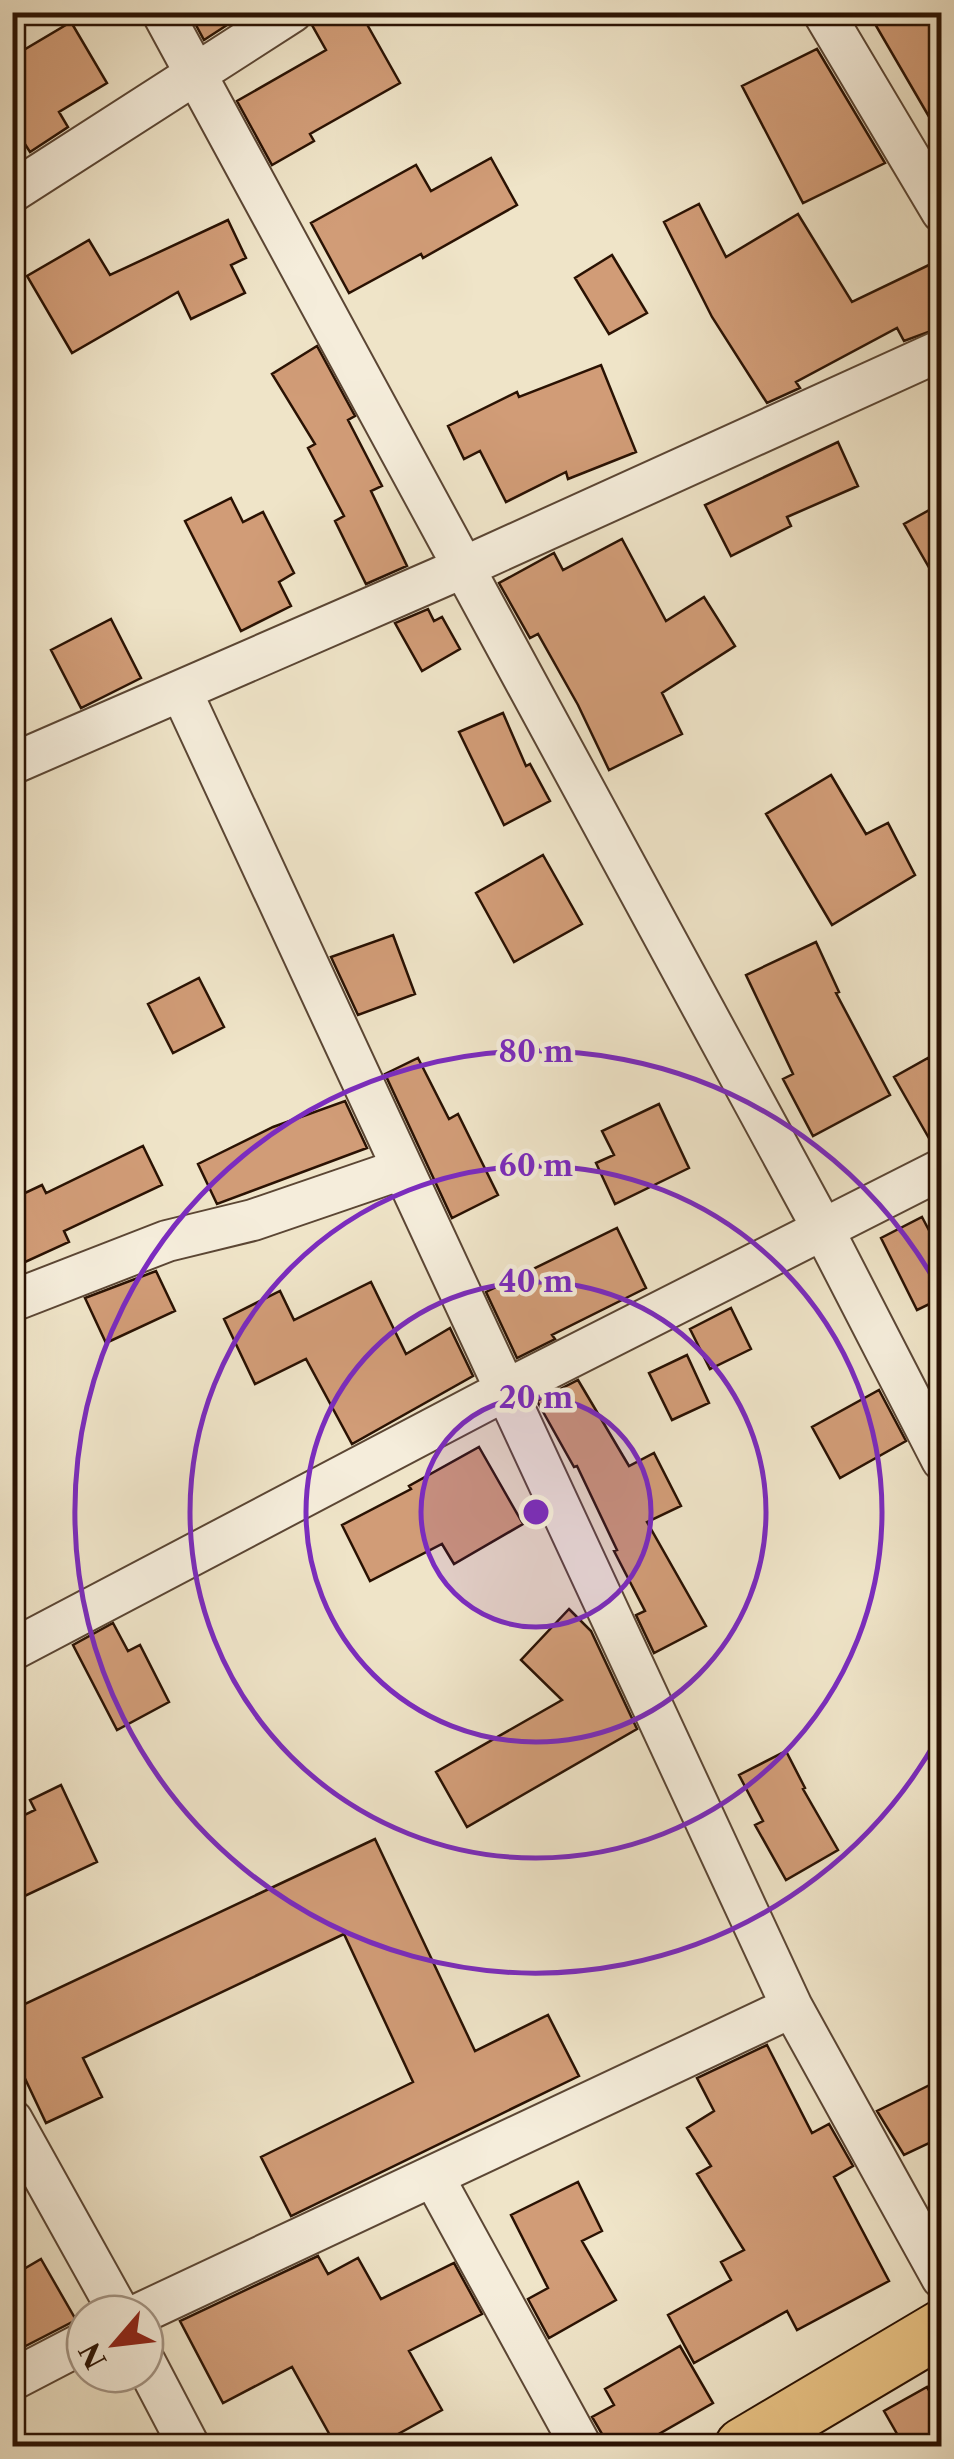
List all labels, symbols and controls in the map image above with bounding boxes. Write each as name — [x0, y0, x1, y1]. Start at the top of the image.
text: 80 m — [498, 1033, 574, 1070]
text: 60 m — [499, 1147, 573, 1184]
text: 40 m — [499, 1263, 573, 1300]
text: 20 m — [499, 1379, 573, 1416]
centre of rings — [518, 1494, 554, 1530]
north arrow — [65, 2294, 165, 2394]
text: N — [72, 2337, 114, 2374]

